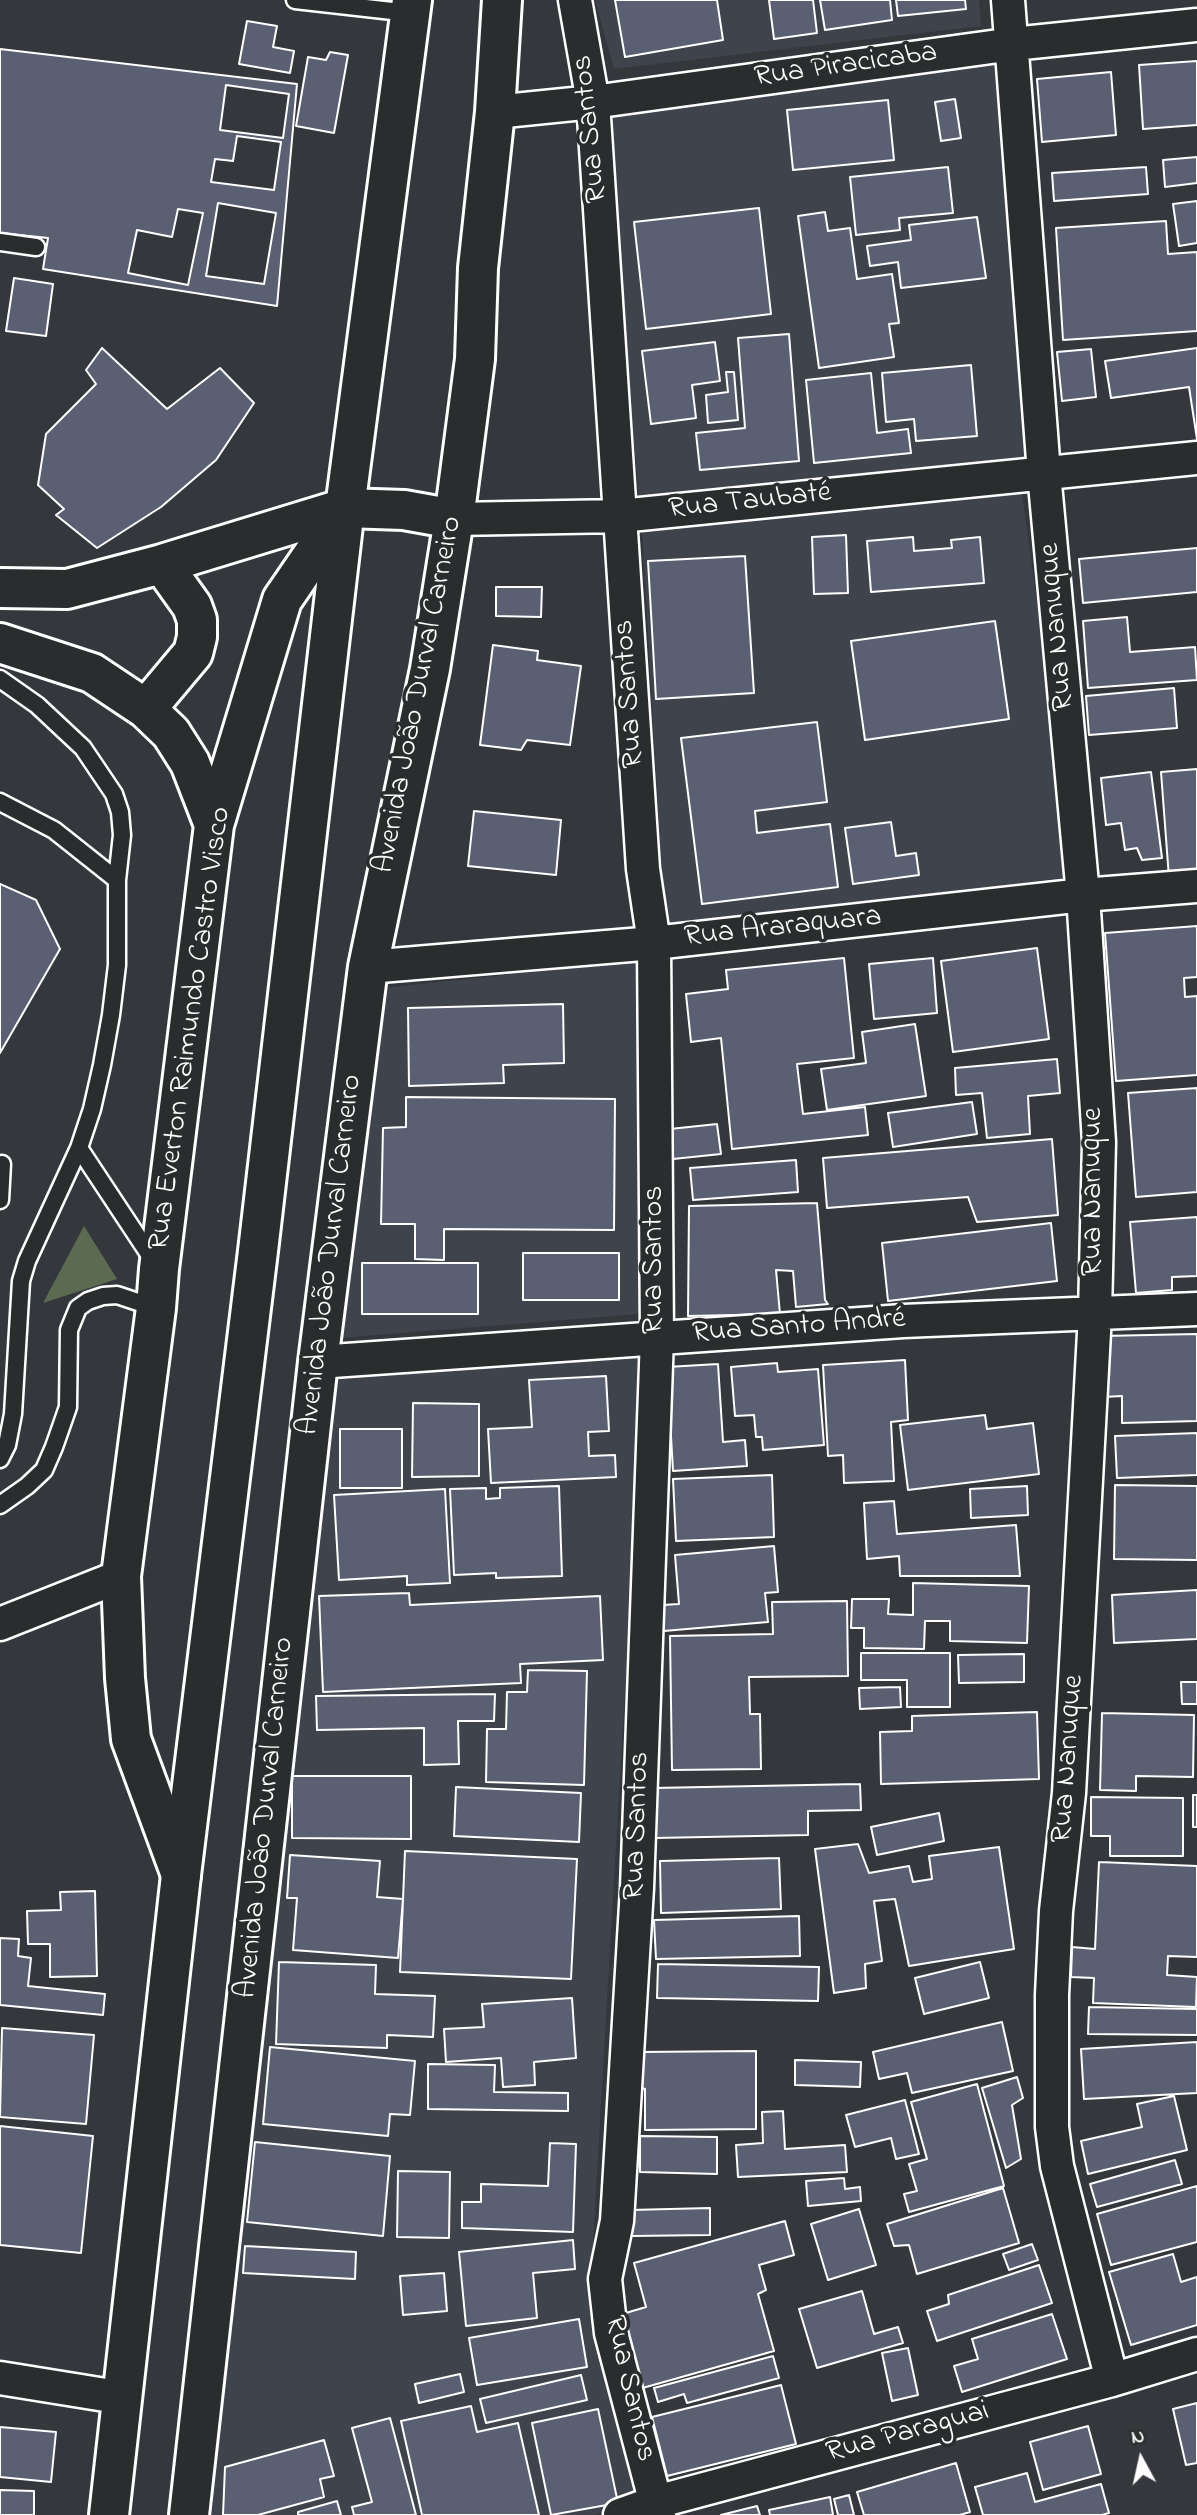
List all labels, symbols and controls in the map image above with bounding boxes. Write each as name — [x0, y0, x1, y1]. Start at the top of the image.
street label: Rua Piracicaba — [752, 36, 940, 98]
street label: Rua Santos — [566, 53, 618, 205]
street label: Rua Taubaté — [667, 477, 833, 529]
street label: Avenida João Durval Carneiro — [368, 513, 472, 877]
street label: Rua Nanuque — [1034, 541, 1084, 713]
street label: Rua Santos — [608, 619, 654, 769]
street label: Rua Everton Raimundo Castro Visco — [143, 805, 241, 1253]
street label: Rua Araraquara — [683, 901, 883, 957]
street label: Avenida João Durval Carneiro — [292, 1073, 372, 1437]
street label: Rua Nanuque — [1077, 1108, 1113, 1276]
street label: Rua Santos — [638, 1186, 674, 1334]
street label: Rua Santo André — [691, 1303, 907, 1353]
street label: Avenida João Durval Carneiro — [230, 1636, 304, 2000]
street label: Rua Nanuque — [1046, 1674, 1094, 1844]
street label: Rua Santos — [618, 1751, 660, 1901]
street label: Rua Santos — [594, 2313, 662, 2465]
street label: Rua Paraguai — [823, 2395, 993, 2473]
text: N — [1130, 2423, 1146, 2452]
north arrow — [1106, 2424, 1176, 2494]

